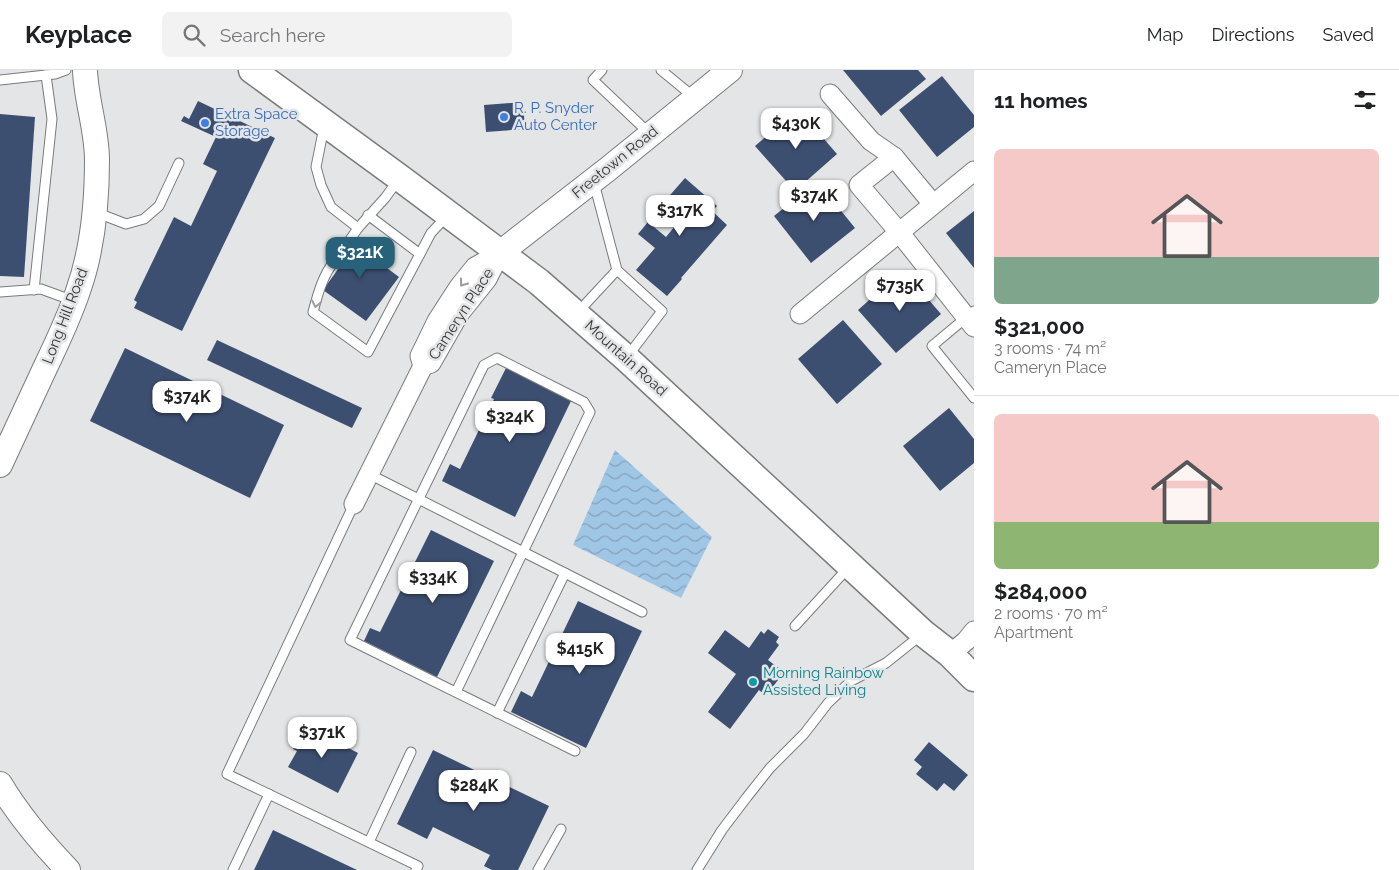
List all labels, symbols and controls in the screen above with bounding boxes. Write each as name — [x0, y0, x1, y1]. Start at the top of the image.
search box — [162, 12, 512, 57]
text: Keyplace — [25, 20, 132, 49]
icon: search — [180, 21, 208, 49]
text: Search here — [220, 24, 325, 46]
text: Map — [1147, 24, 1183, 45]
text: Directions — [1211, 24, 1295, 45]
text: Saved — [1323, 24, 1374, 45]
icon: filters — [1351, 86, 1379, 114]
text: 11 homes — [994, 88, 1088, 113]
place label: R. P. Snyder Auto Center — [514, 99, 598, 134]
place label: Extra Space Storage — [215, 105, 298, 140]
pin: $430K — [761, 108, 831, 150]
marker: R. P. Snyder Auto Center — [498, 111, 510, 123]
text: $430K — [772, 114, 820, 133]
marker: Extra Space Storage — [199, 117, 211, 129]
street label: Freetown Road — [568, 122, 662, 202]
pin: $374K — [779, 180, 849, 222]
icon: home — [1142, 181, 1232, 271]
text: $374K — [790, 186, 838, 205]
pin: $317K — [645, 194, 715, 237]
text: $317K — [657, 201, 703, 220]
pin: $321K — [325, 236, 395, 279]
text: $321K — [337, 243, 383, 262]
street label: Cameryn Place — [425, 265, 497, 363]
street label: Long Hill Road — [38, 266, 92, 366]
pin: $735K — [865, 270, 935, 312]
text: $735K — [876, 276, 924, 295]
one-way arrow — [460, 277, 469, 287]
one-way arrow — [311, 300, 321, 308]
text: $321,000 — [994, 314, 1085, 339]
street label: Mountain Road — [581, 316, 671, 400]
text: 3 rooms · 74 m² — [994, 339, 1106, 358]
text: Cameryn Place — [994, 358, 1107, 377]
pin: $374K — [152, 380, 222, 423]
text: $374K — [163, 387, 211, 406]
pin: $324K — [475, 400, 545, 443]
text: $324K — [486, 407, 534, 426]
icon: home — [1142, 447, 1232, 537]
pin: $334K — [398, 562, 468, 604]
text: $334K — [409, 568, 457, 587]
text: $284,000 — [994, 579, 1087, 604]
text: 2 rooms · 70 m² — [994, 604, 1108, 623]
text: Apartment — [994, 623, 1073, 642]
pin: $415K — [545, 632, 615, 675]
text: $415K — [557, 639, 603, 658]
place label: Morning Rainbow Assisted Living — [763, 664, 884, 699]
marker: Morning Rainbow Assisted Living — [747, 676, 759, 688]
pin: $371K — [287, 716, 357, 759]
text: $371K — [299, 723, 345, 742]
pin: $284K — [439, 770, 509, 812]
text: $284K — [450, 776, 498, 795]

